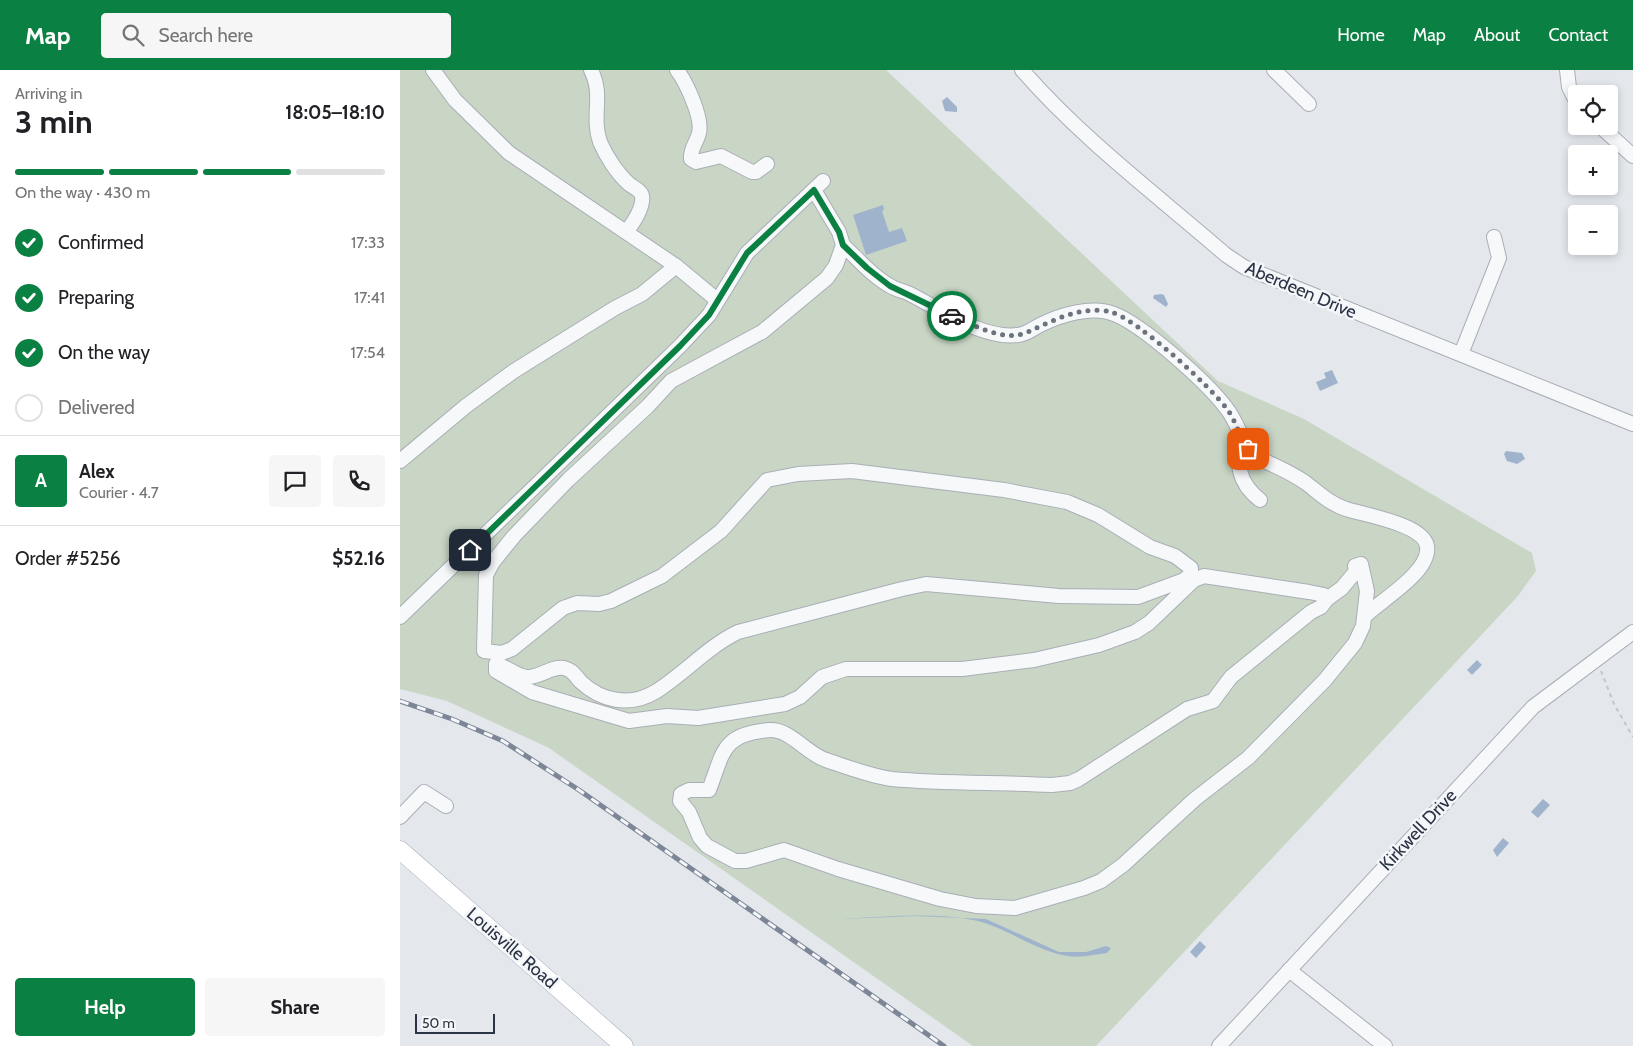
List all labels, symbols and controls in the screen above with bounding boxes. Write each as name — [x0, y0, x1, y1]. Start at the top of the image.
search box — [101, 13, 451, 58]
text: Map — [25, 21, 71, 50]
icon: search — [119, 21, 147, 49]
text: Search here — [159, 24, 253, 47]
text: Home — [1337, 24, 1385, 46]
text: Map — [1413, 24, 1446, 46]
text: About — [1474, 24, 1520, 46]
text: Contact — [1548, 24, 1608, 46]
text: Arriving in — [15, 84, 82, 103]
map controls — [1568, 85, 1618, 255]
button: locate — [1568, 85, 1618, 135]
text: 18:05–18:10 — [285, 101, 385, 124]
text: 3 min — [15, 102, 93, 141]
button: + — [1568, 145, 1618, 195]
text: On the way · 430 m — [15, 183, 150, 202]
button: − — [1568, 205, 1618, 255]
icon: check — [15, 229, 43, 257]
text: Confirmed — [58, 231, 144, 254]
text: 17:33 — [351, 233, 385, 252]
street label: Aberdeen Drive — [1242, 257, 1360, 323]
icon: check — [15, 284, 43, 312]
text: Preparing — [58, 286, 134, 309]
text: 17:41 — [354, 288, 385, 307]
courier — [927, 291, 977, 341]
icon: car — [938, 302, 966, 330]
icon: check — [15, 339, 43, 367]
text: On the way — [58, 341, 150, 364]
text: 17:54 — [351, 343, 385, 362]
text: Delivered — [58, 396, 135, 419]
pin — [1227, 428, 1269, 470]
icon: bag — [1234, 435, 1262, 463]
button: chat — [269, 455, 321, 507]
button: phone — [333, 455, 385, 507]
text: Alex — [79, 460, 115, 483]
text: A — [35, 469, 47, 492]
text: Courier · 4.7 — [79, 483, 159, 502]
pin — [449, 529, 491, 571]
icon: home — [456, 536, 484, 564]
text: Order #5256 — [15, 547, 121, 570]
text: $52.16 — [332, 547, 385, 570]
street label: Kirkwell Drive — [1375, 785, 1461, 875]
street label: Louisville Road — [462, 903, 562, 993]
button: Help — [15, 978, 195, 1036]
button: Share — [205, 978, 385, 1036]
scale bar — [415, 1011, 495, 1034]
text: 50 m — [422, 1014, 455, 1032]

